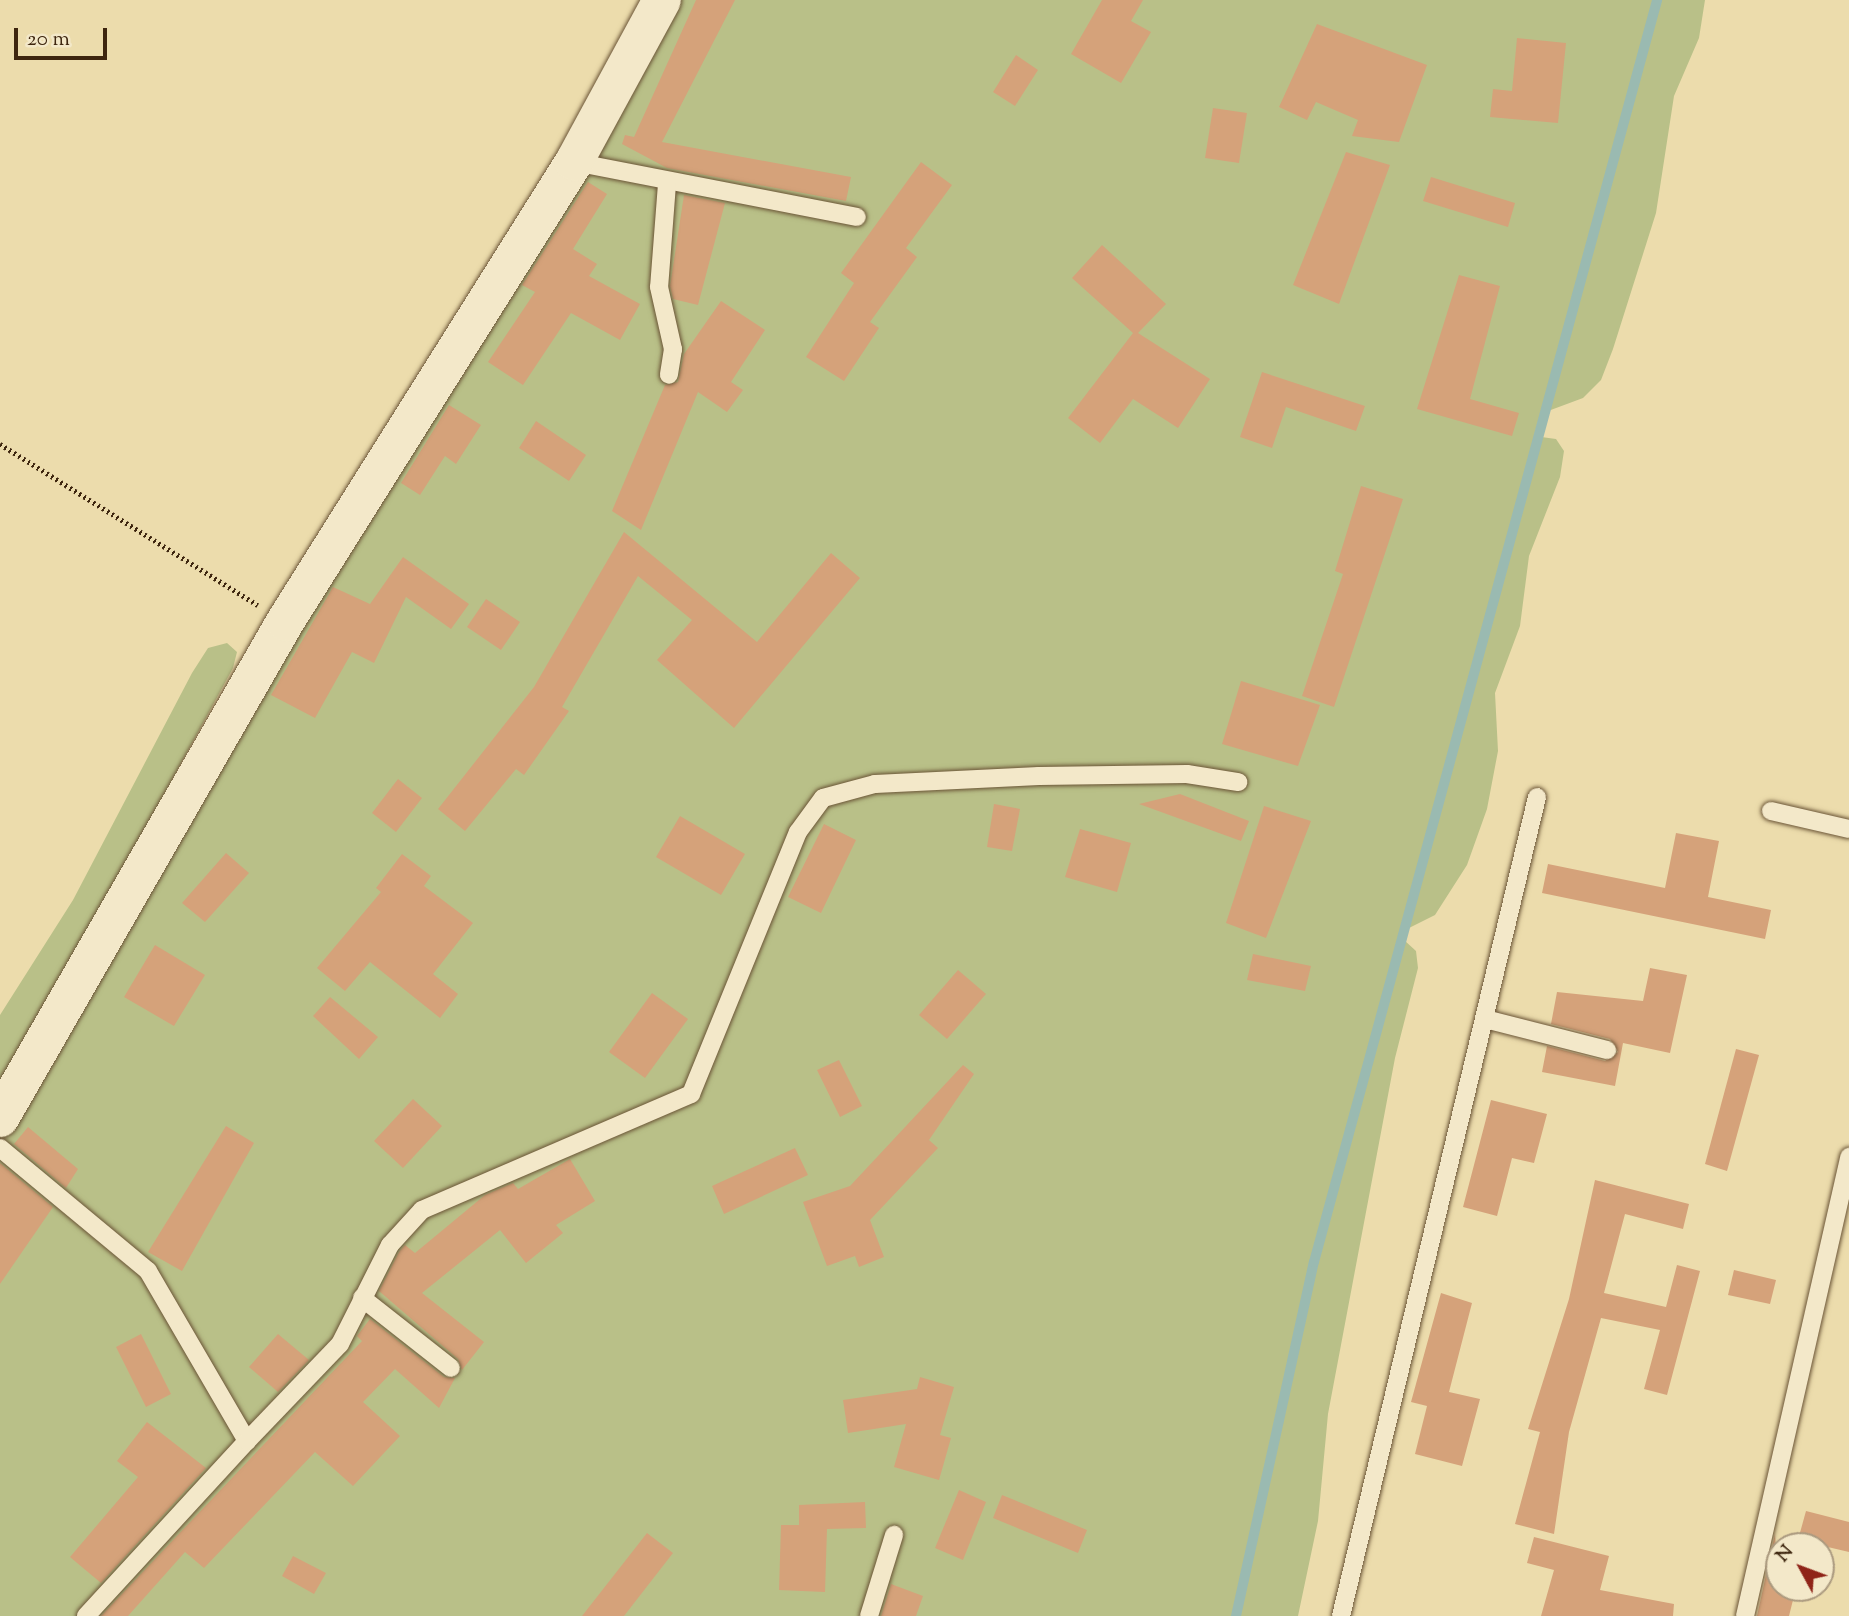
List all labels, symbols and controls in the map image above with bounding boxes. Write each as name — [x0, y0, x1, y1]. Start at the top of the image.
scale bar — [18, 14, 110, 58]
text: 20 m — [27, 25, 70, 55]
north arrow — [1765, 1532, 1835, 1602]
text: N — [1770, 1540, 1800, 1569]

